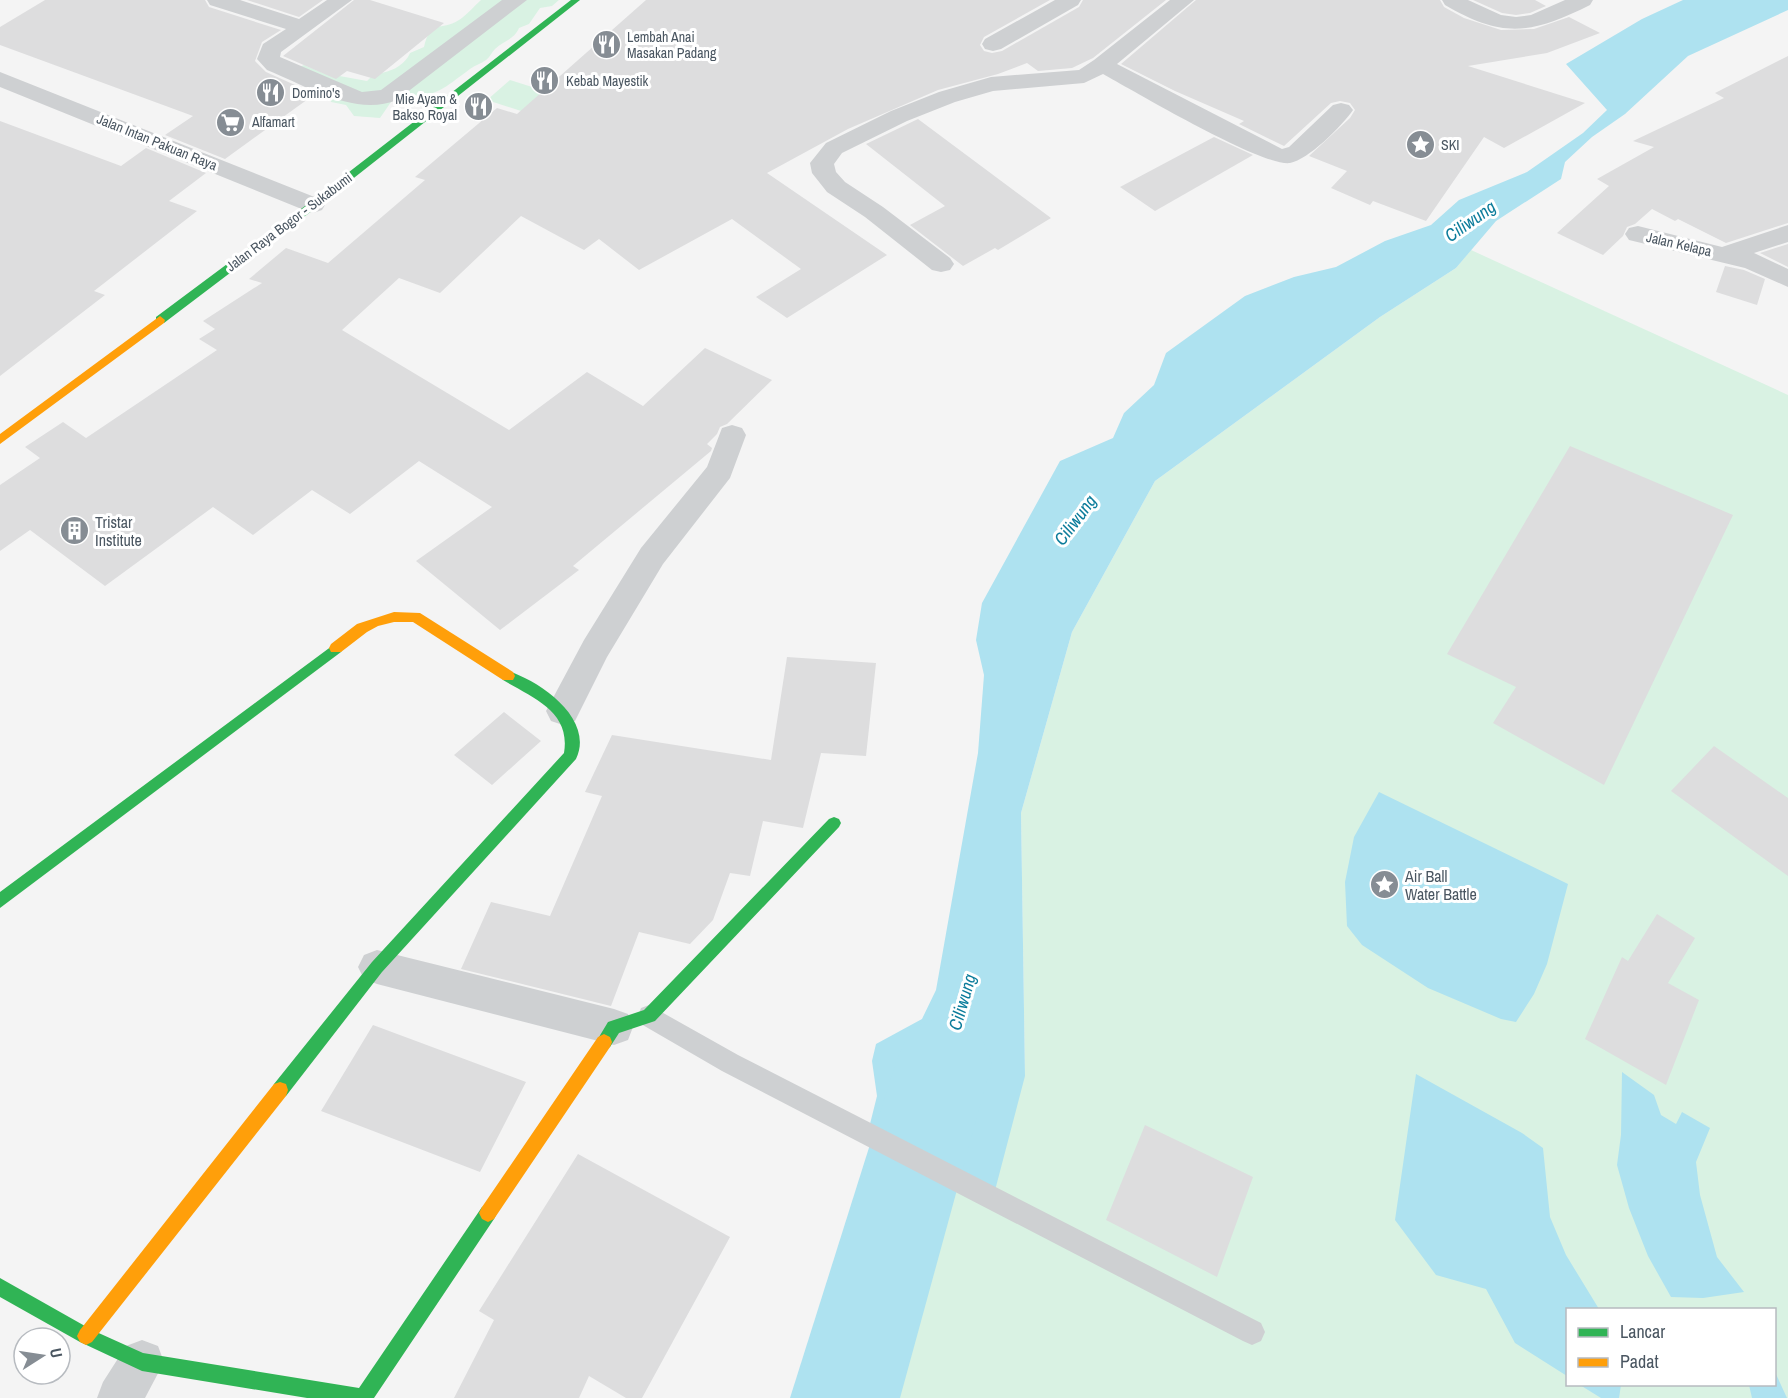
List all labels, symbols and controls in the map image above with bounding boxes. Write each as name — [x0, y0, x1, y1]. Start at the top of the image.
place label: Lembah Anai Masakan Padang — [627, 28, 717, 62]
restaurant icon: Lembah Anai Masakan Padang — [590, 29, 622, 61]
restaurant icon: Kebab Mayestik — [529, 65, 561, 97]
place label: Kebab Mayestik — [566, 72, 649, 90]
restaurant icon: Domino's — [255, 77, 287, 109]
place label: Domino's — [292, 84, 340, 102]
place label: Mie Ayam & Bakso Royal — [393, 90, 457, 124]
restaurant icon: Mie Ayam & Bakso Royal — [462, 91, 494, 123]
supermarket icon: Alfamart — [215, 106, 247, 138]
street label: Jalan Intan Pakuan Raya — [94, 110, 220, 175]
place label: Alfamart — [251, 113, 295, 131]
place icon: SKI — [1404, 129, 1436, 161]
place label: SKI — [1441, 136, 1460, 154]
street label: Jalan Raya Bogor - Sukabumi — [222, 169, 356, 275]
water label: Ciliwung — [1439, 194, 1501, 248]
street label: Jalan Kelapa — [1645, 228, 1714, 260]
water label: Ciliwung — [1048, 490, 1102, 550]
place label: Tristar Institute — [95, 511, 142, 551]
building icon: Tristar Institute — [58, 515, 90, 547]
place label: Air Ball Water Battle — [1404, 865, 1477, 905]
place icon: Air Ball Water Battle — [1368, 869, 1400, 901]
water label: Ciliwung — [942, 971, 982, 1033]
legend — [1566, 1308, 1776, 1386]
text: Lancar — [1620, 1319, 1665, 1344]
north arrow — [12, 1326, 72, 1386]
text: U — [45, 1346, 68, 1360]
text: Padat — [1620, 1349, 1659, 1374]

